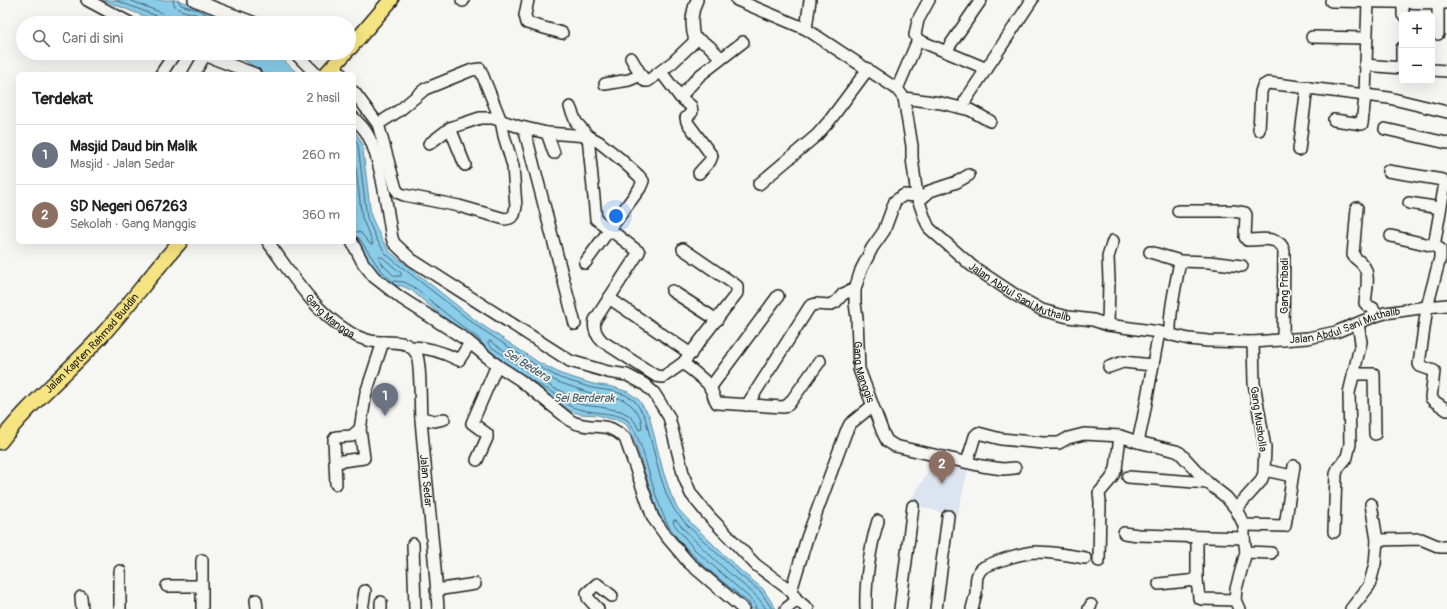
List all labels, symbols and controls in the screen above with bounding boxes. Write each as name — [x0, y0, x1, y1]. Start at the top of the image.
map controls — [1399, 12, 1435, 84]
button: + — [1399, 12, 1435, 48]
search box — [16, 16, 356, 60]
icon: search — [30, 27, 52, 49]
text: Cari di sini — [62, 29, 123, 48]
button: − — [1399, 48, 1435, 84]
text: Terdekat — [32, 88, 93, 109]
text: 2 hasil — [307, 90, 340, 106]
text: Masjid Daud bin Malik — [70, 137, 197, 156]
text: 1 — [42, 147, 48, 163]
text: 260 m — [302, 147, 340, 163]
text: Masjid · Jalan Sedar — [70, 156, 175, 172]
text: SD Negeri 067263 — [70, 197, 187, 216]
your location — [606, 206, 626, 226]
text: 2 — [41, 207, 49, 223]
text: 360 m — [302, 207, 340, 223]
text: Sekolah · Gang Manggis — [70, 216, 196, 232]
street label: Gang Pribadi — [1278, 258, 1291, 314]
street label: Jalan Abdul Sani Muthalib — [966, 260, 1072, 324]
street label: Jalan Kapten Rahmad Buddin — [42, 291, 142, 396]
street label: Gang Mangga — [302, 291, 357, 341]
street label: Jalan Abdul Sani Muthalib — [1289, 305, 1401, 346]
street label: Gang Manggis — [851, 341, 877, 405]
water label: Sei Bedera — [501, 345, 554, 386]
pin: 1 — [372, 383, 398, 416]
street label: Gang Musholla — [1247, 385, 1270, 453]
water label: Sei Berderak — [553, 391, 616, 406]
pin: 2 — [929, 451, 955, 484]
street label: Jalan Sedar — [417, 454, 435, 508]

